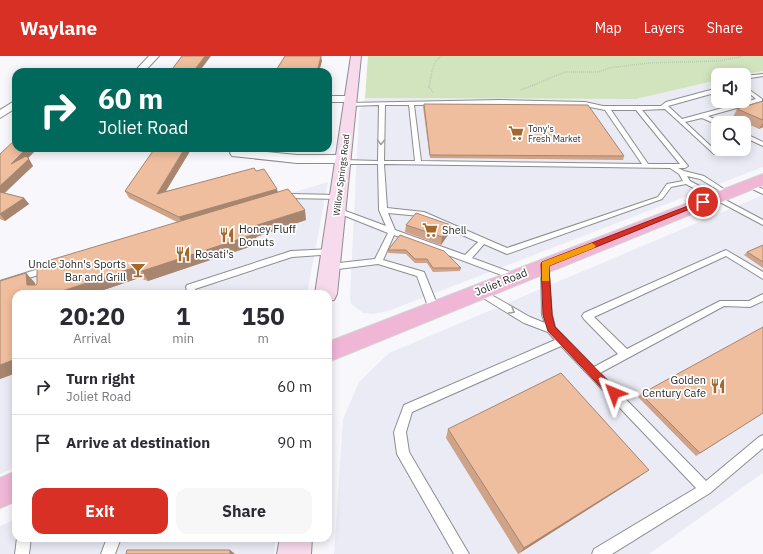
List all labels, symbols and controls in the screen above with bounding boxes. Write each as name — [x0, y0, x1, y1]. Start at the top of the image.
text: Waylane — [20, 16, 97, 40]
text: Map — [595, 19, 622, 37]
text: Layers — [644, 19, 685, 37]
text: Share — [707, 19, 743, 37]
map controls — [711, 68, 751, 156]
button: sound — [711, 68, 751, 108]
text: 60 m — [98, 80, 163, 117]
icon: right — [32, 84, 84, 136]
text: Joliet Road — [98, 116, 189, 139]
button: search — [711, 116, 751, 156]
place label: Tony's Fresh Market — [528, 123, 581, 144]
supermarket icon: Tony's Fresh Market — [507, 124, 525, 142]
street label: Willow Springs Road — [331, 134, 351, 216]
one-way arrow — [377, 139, 386, 145]
pin — [686, 185, 720, 219]
icon: arrive — [692, 191, 714, 213]
supermarket icon: Shell — [421, 221, 439, 239]
place label: Honey Fluff Donuts — [239, 222, 296, 249]
place label: Shell — [442, 223, 467, 237]
restaurant icon: Honey Fluff Donuts — [218, 226, 236, 244]
restaurant icon: Rosati's — [174, 245, 192, 263]
place label: Rosati's — [195, 247, 234, 261]
place label: Uncle John's Sports Bar and Grill — [28, 257, 126, 284]
bar icon: Uncle John's Sports Bar and Grill — [129, 261, 147, 279]
street label: Joliet Road — [473, 265, 529, 299]
text: 20:20 — [59, 300, 125, 332]
text: 1 — [176, 300, 190, 332]
text: 150 — [241, 300, 285, 332]
one-way arrow — [508, 307, 515, 314]
text: Arrival — [73, 330, 111, 347]
text: min — [172, 330, 194, 347]
text: m — [257, 330, 269, 347]
text: Turn right — [66, 369, 135, 388]
position arrow — [593, 372, 635, 414]
place label: Golden Century Cafe — [642, 373, 706, 400]
icon: right — [32, 376, 54, 398]
text: 60 m — [277, 377, 312, 396]
restaurant icon: Golden Century Cafe — [709, 377, 727, 395]
text: Joliet Road — [66, 388, 131, 405]
icon: arrive — [32, 432, 54, 454]
text: Arrive at destination — [66, 433, 210, 452]
text: 90 m — [277, 433, 312, 452]
button: Exit — [32, 488, 168, 534]
button: Share — [176, 488, 312, 534]

